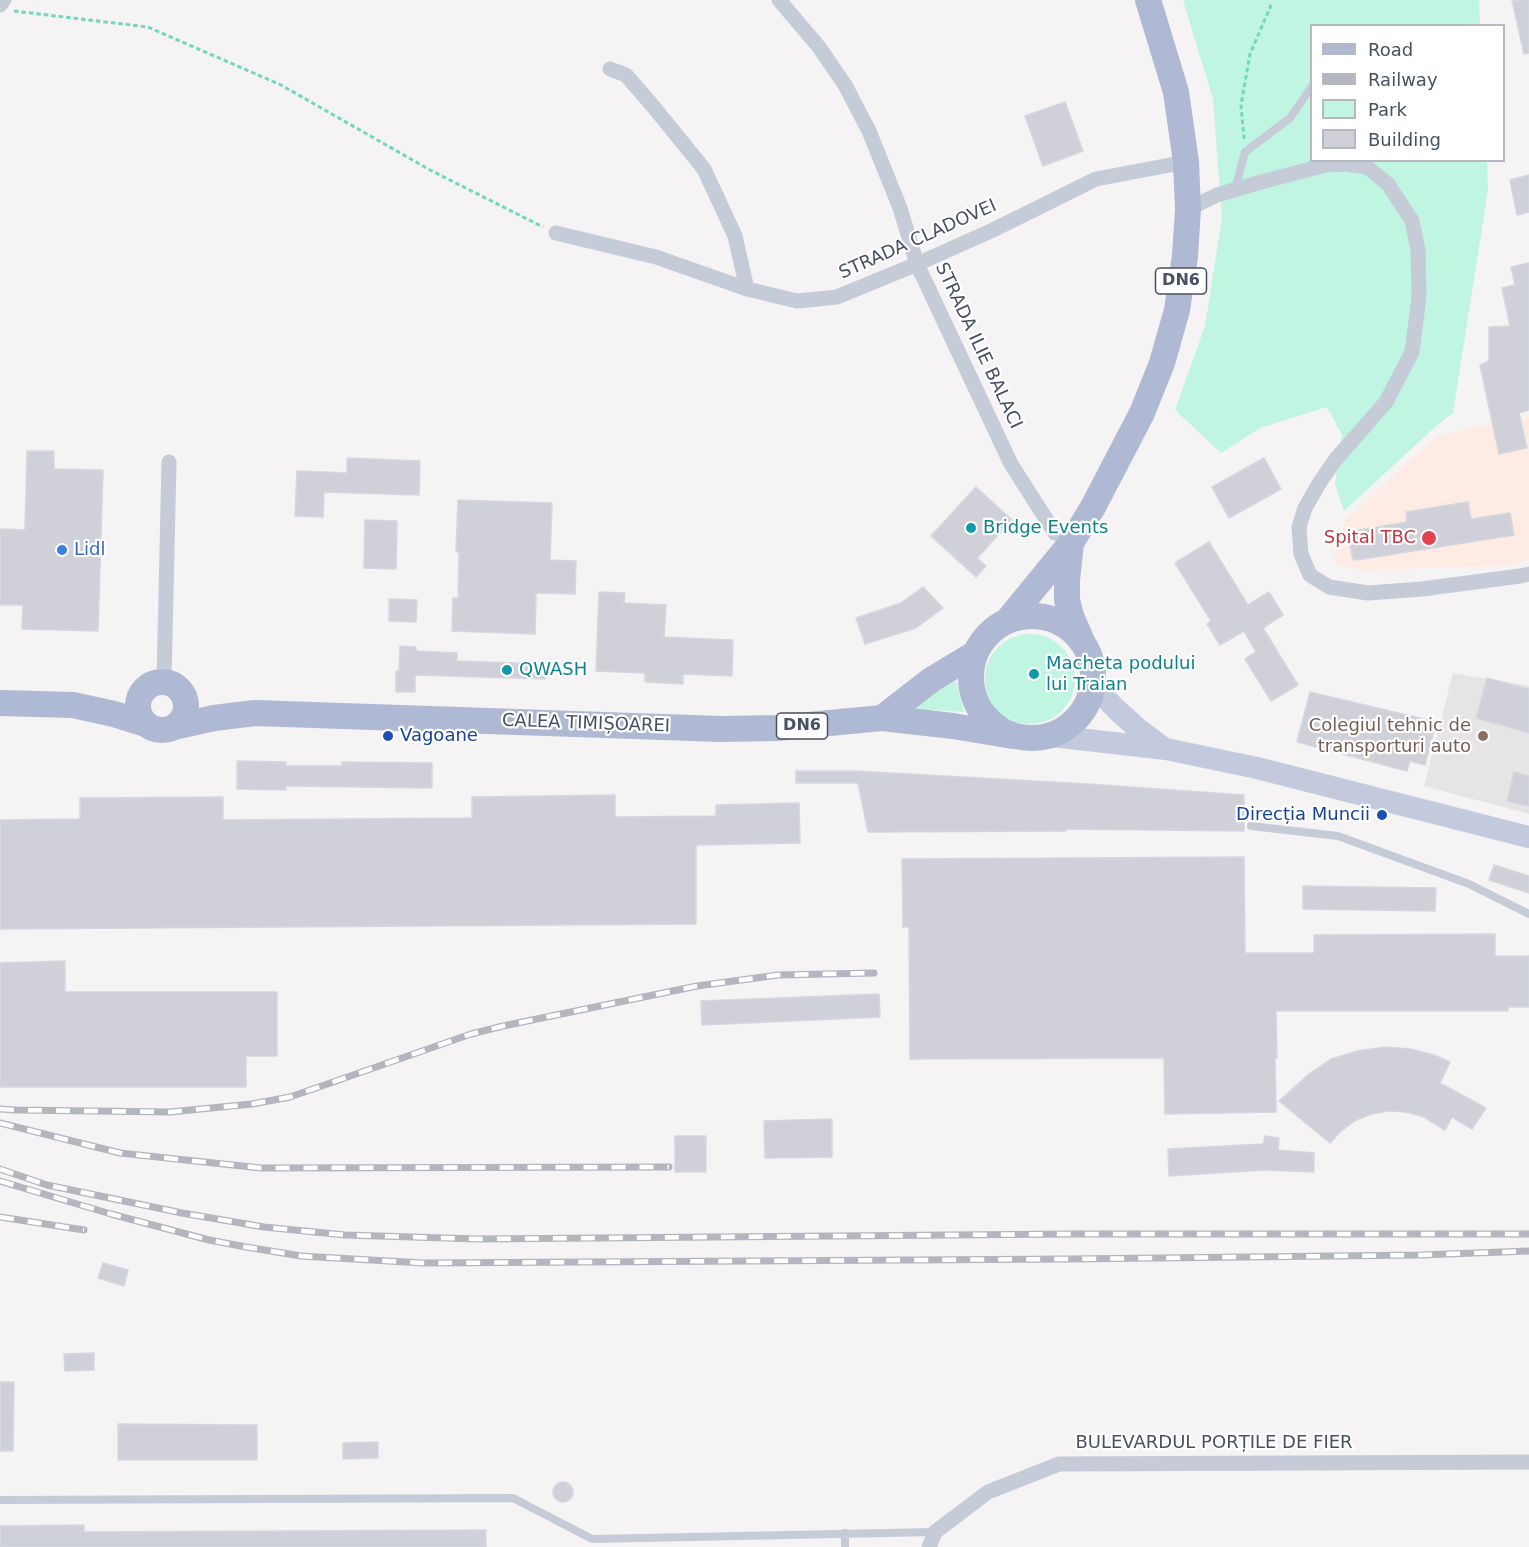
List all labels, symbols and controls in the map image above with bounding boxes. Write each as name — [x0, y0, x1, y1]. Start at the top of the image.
legend — [1310, 24, 1505, 162]
text: Road — [1368, 39, 1413, 60]
text: Railway — [1368, 69, 1438, 90]
text: Park — [1368, 99, 1407, 120]
text: Building — [1368, 129, 1441, 150]
street label: STRADA CLADOVEI — [836, 196, 1000, 284]
street label: STRADA ILIE BALACI — [930, 260, 1026, 432]
road number: DN6 — [1156, 268, 1206, 294]
place label: Bridge Events — [983, 517, 1108, 539]
marker: Bridge Events — [964, 521, 978, 535]
place label: Spital TBC — [1324, 527, 1416, 549]
marker: Spital TBC — [1420, 529, 1438, 547]
place label: Lidl — [74, 539, 105, 561]
marker: Lidl — [55, 543, 69, 557]
place label: Macheta podului lui Traian — [1046, 653, 1195, 696]
place label: QWASH — [519, 659, 587, 681]
marker: QWASH — [500, 663, 514, 677]
marker: Macheta podului lui Traian — [1027, 667, 1041, 681]
street label: CALEA TIMIȘOAREI — [502, 710, 670, 738]
road number: DN6 — [776, 713, 828, 739]
place label: Colegiul tehnic de transporturi auto — [1309, 715, 1471, 758]
place label: Vagoane — [400, 725, 478, 747]
marker: Vagoane — [381, 729, 395, 743]
marker: Colegiul tehnic de transporturi auto — [1476, 729, 1490, 743]
place label: Direcția Muncii — [1236, 804, 1370, 826]
marker: Direcția Muncii — [1375, 808, 1389, 822]
street label: BULEVARDUL PORȚILE DE FIER — [1075, 1432, 1353, 1454]

